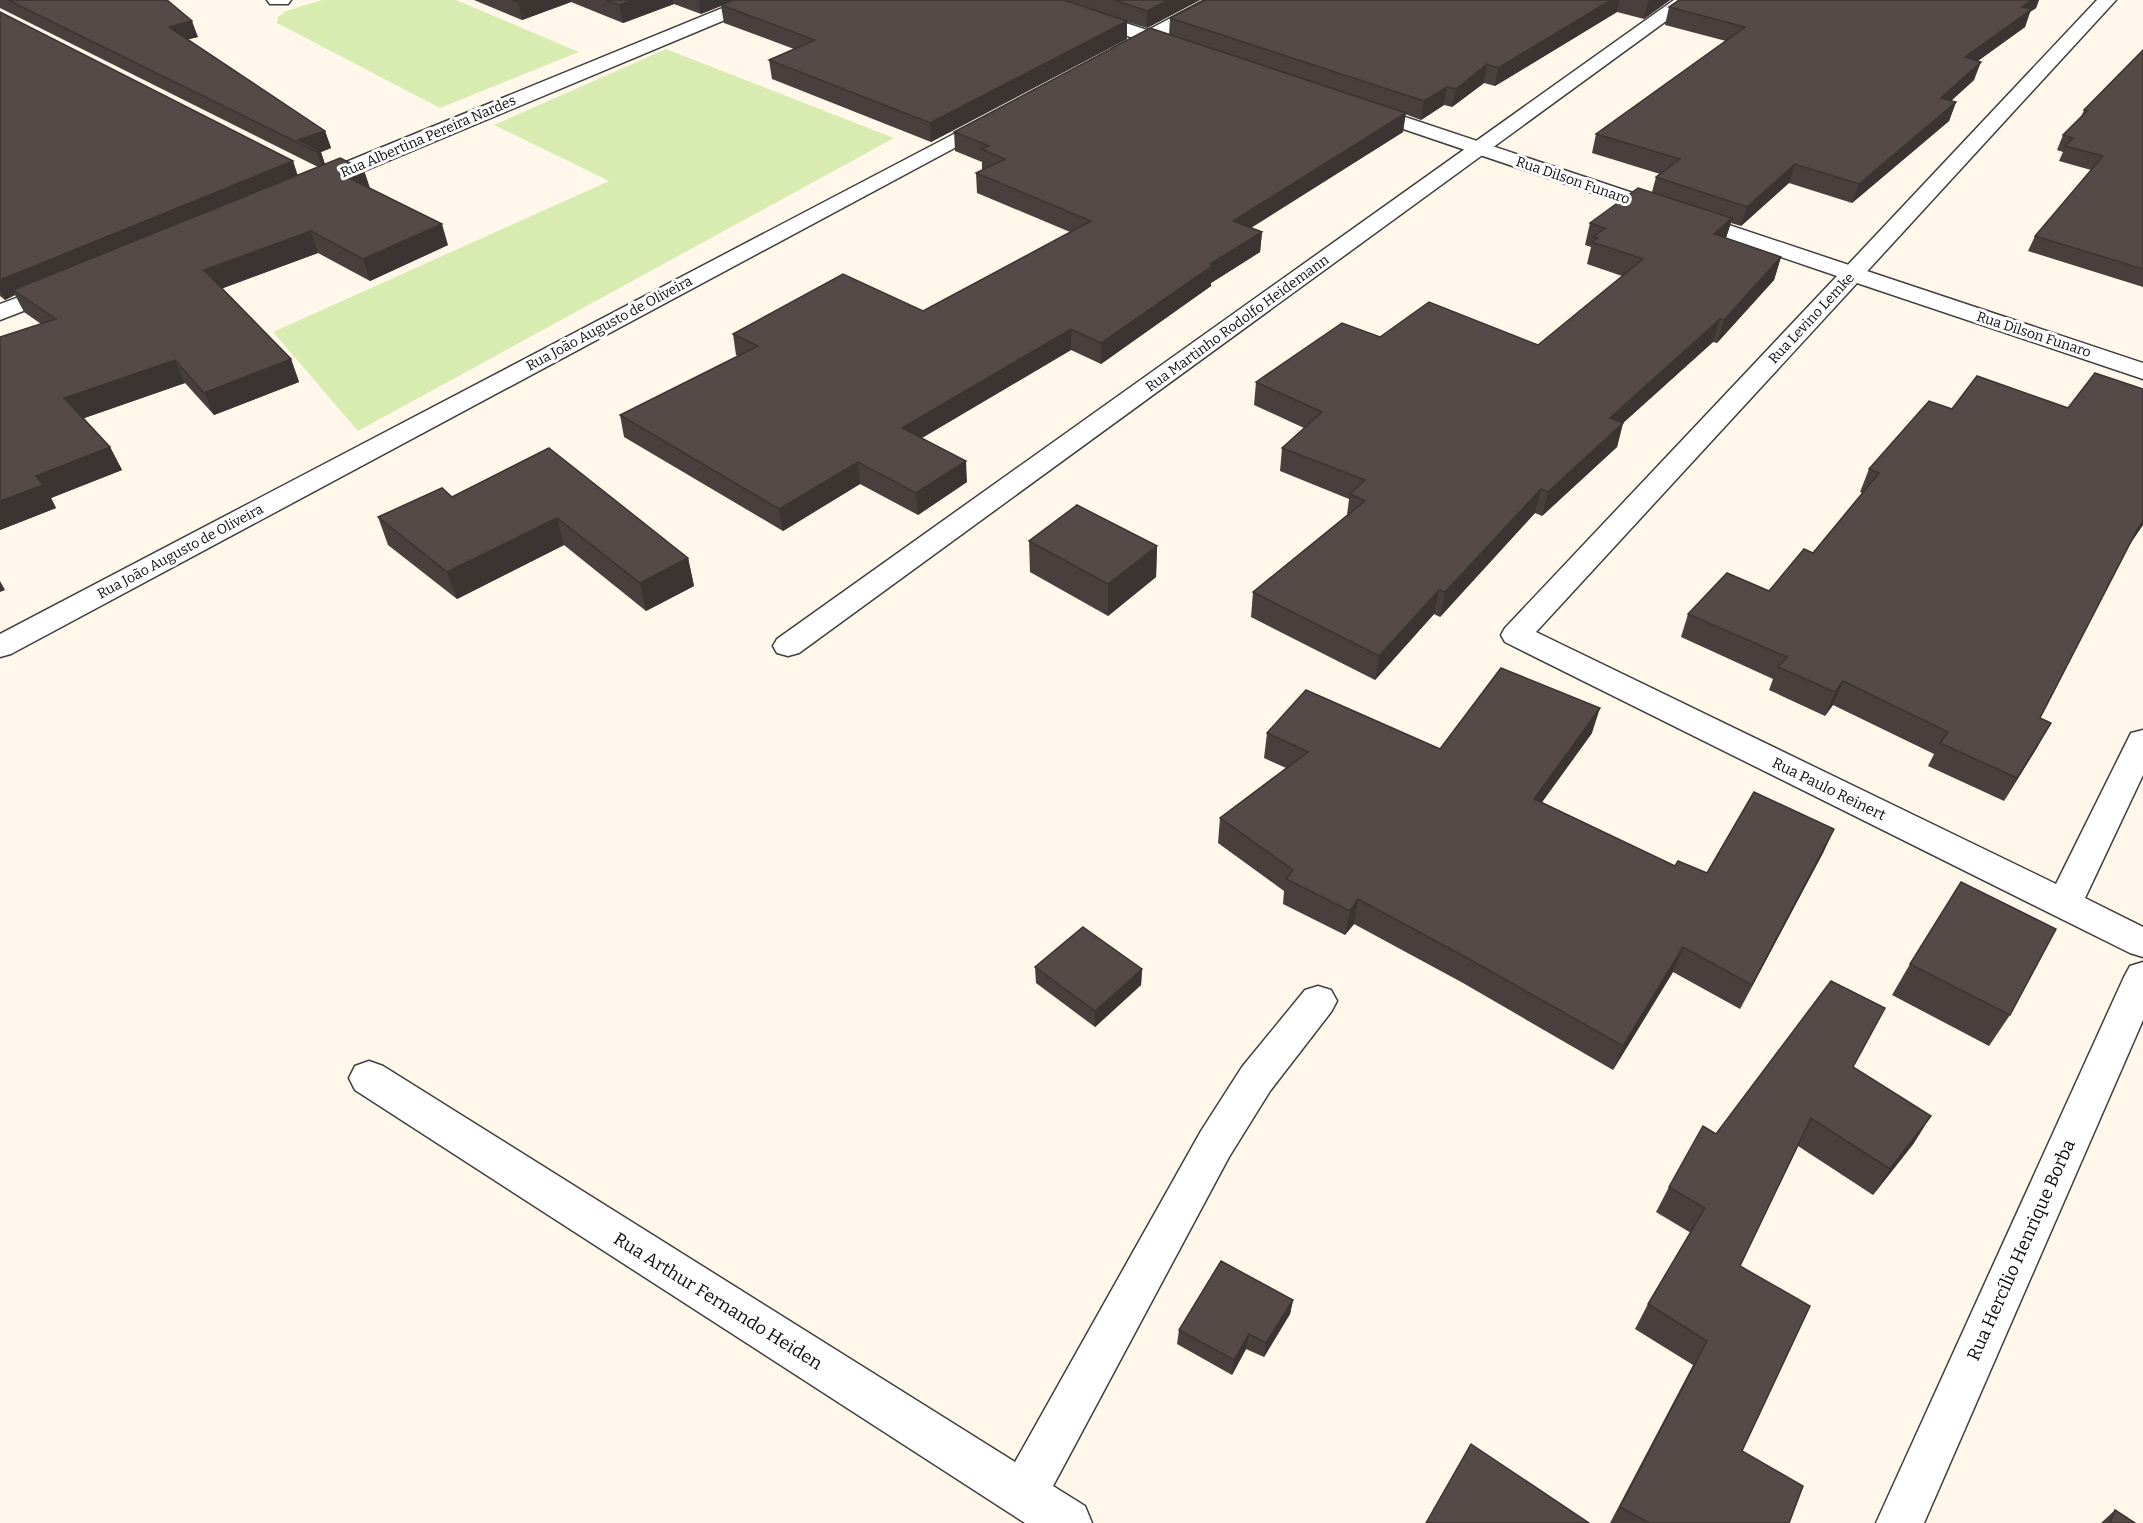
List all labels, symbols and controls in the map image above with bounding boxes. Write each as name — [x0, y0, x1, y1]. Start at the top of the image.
street label: Rua Albertina Pereira Nardes — [338, 92, 519, 181]
street label: Rua Dilson Funaro — [1514, 153, 1632, 208]
street label: Rua Martinho Rodolfo Heidemann — [1142, 251, 1332, 396]
street label: Rua Levino Lemke — [1765, 269, 1858, 367]
street label: Rua João Augusto de Oliveira — [523, 272, 695, 375]
street label: Rua Dilson Funaro — [1974, 308, 2093, 361]
street label: Rua João Augusto de Oliveira — [94, 500, 266, 603]
street label: Rua Paulo Reinert — [1769, 754, 1889, 825]
street label: Rua Hercílio Henrique Borba — [1962, 1136, 2080, 1364]
street label: Rua Arthur Fernando Heiden — [610, 1228, 827, 1375]

